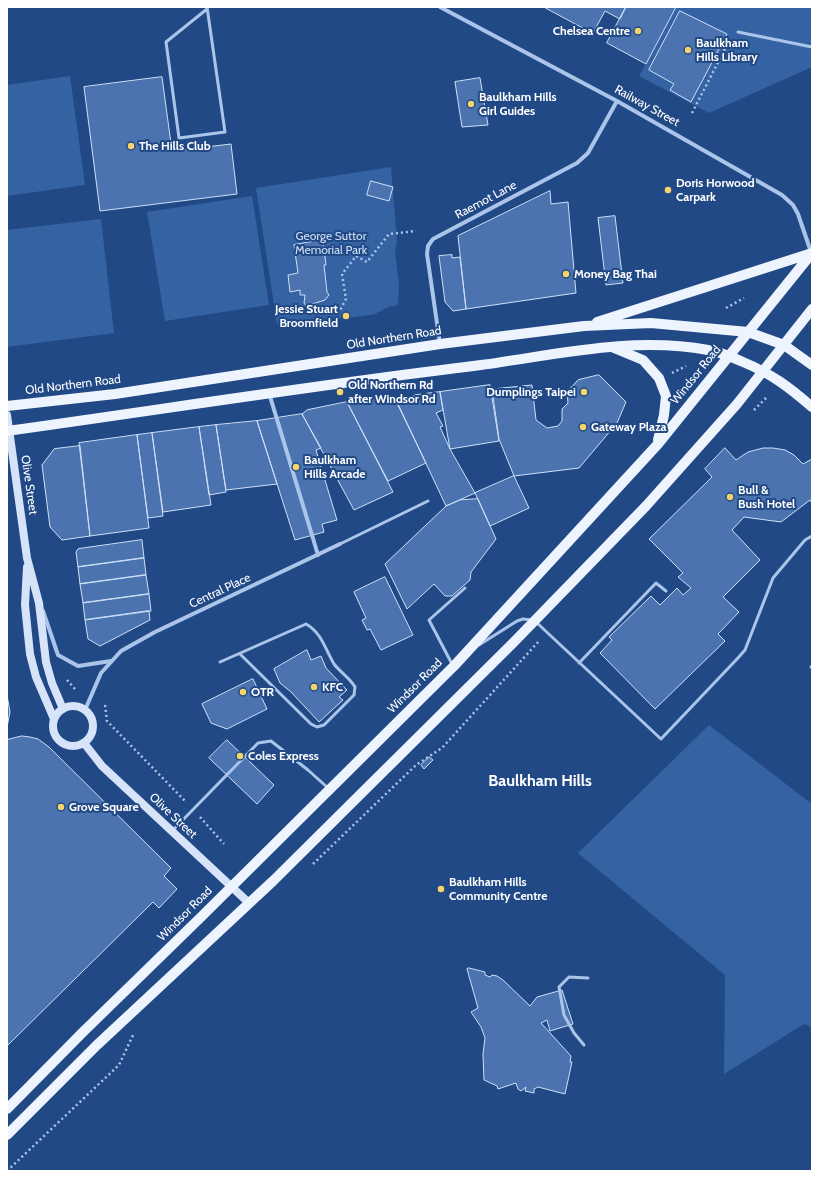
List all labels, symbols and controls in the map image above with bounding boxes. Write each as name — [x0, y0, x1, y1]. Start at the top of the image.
place label: Chelsea Centre — [553, 24, 630, 38]
marker: Chelsea Centre — [633, 26, 643, 36]
place label: Baulkham Hills Library — [696, 36, 758, 64]
marker: Baulkham Hills Library — [683, 45, 693, 55]
street label: Railway Street — [612, 82, 682, 130]
place label: Baulkham Hills Girl Guides — [479, 90, 557, 118]
marker: Baulkham Hills Girl Guides — [466, 99, 476, 109]
place label: The Hills Club — [139, 139, 211, 153]
marker: The Hills Club — [126, 141, 136, 151]
place label: Doris Horwood Carpark — [676, 176, 755, 204]
street label: Raemot Lane — [453, 178, 519, 222]
marker: Doris Horwood Carpark — [663, 185, 673, 195]
park label: George Suttor Memorial Park — [295, 229, 367, 257]
place label: Money Bag Thai — [574, 267, 657, 281]
marker: Money Bag Thai — [561, 269, 571, 279]
place label: Jessie Stuart Broomfield — [275, 302, 338, 330]
marker: Jessie Stuart Broomfield — [341, 311, 351, 321]
street label: Old Northern Road — [346, 323, 442, 353]
street label: Windsor Road — [668, 343, 724, 407]
street label: Old Northern Road — [25, 372, 121, 398]
place label: Old Northern Rd after Windsor Rd — [348, 378, 436, 406]
place label: Dumplings Taipei — [486, 385, 576, 399]
marker: Old Northern Rd after Windsor Rd — [335, 387, 345, 397]
marker: Dumplings Taipei — [579, 387, 589, 397]
place label: Gateway Plaza — [591, 420, 667, 434]
marker: Gateway Plaza — [578, 422, 588, 432]
place label: Baulkham Hills Arcade — [304, 453, 365, 481]
street label: Olive Street — [18, 454, 40, 516]
marker: Baulkham Hills Arcade — [291, 462, 301, 472]
place label: Bull & Bush Hotel — [738, 483, 795, 511]
marker: Bull & Bush Hotel — [725, 492, 735, 502]
street label: Central Place — [187, 571, 253, 611]
street label: Windsor Road — [385, 656, 445, 716]
place label: KFC — [322, 680, 343, 694]
marker: KFC — [309, 682, 319, 692]
place label: OTR — [251, 685, 274, 699]
marker: OTR — [238, 687, 248, 697]
place label: Coles Express — [248, 749, 319, 763]
marker: Coles Express — [235, 751, 245, 761]
district label: Baulkham Hills — [488, 771, 592, 791]
street label: Olive Street — [146, 790, 200, 842]
place label: Grove Square — [69, 800, 139, 814]
marker: Grove Square — [56, 802, 66, 812]
place label: Baulkham Hills Community Centre — [449, 875, 547, 903]
street label: Windsor Road — [155, 884, 215, 944]
marker: Baulkham Hills Community Centre — [436, 884, 446, 894]

